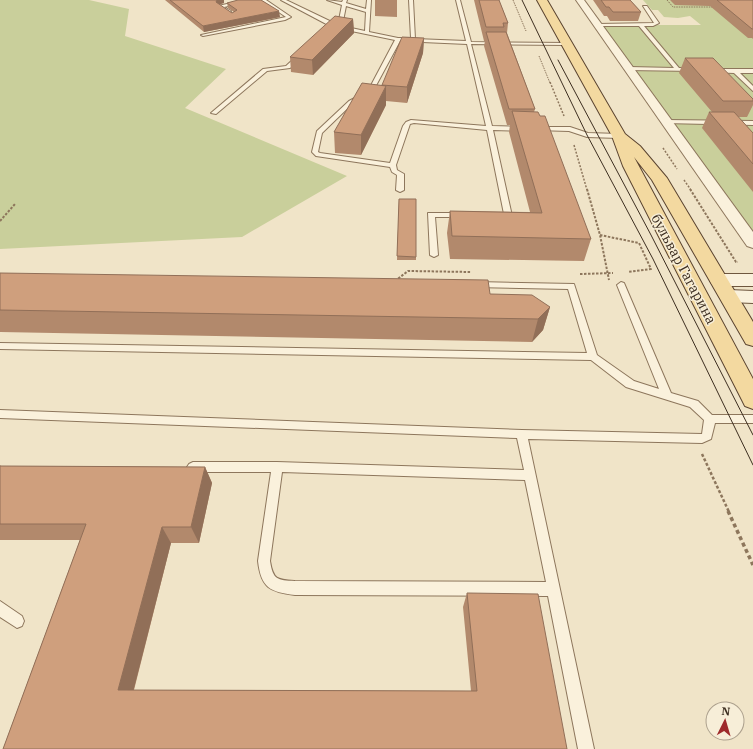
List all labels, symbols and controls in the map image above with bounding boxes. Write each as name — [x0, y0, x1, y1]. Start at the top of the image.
street label: бульвар Гагарина — [647, 211, 721, 327]
north arrow — [705, 701, 745, 741]
text: N — [721, 704, 731, 718]

